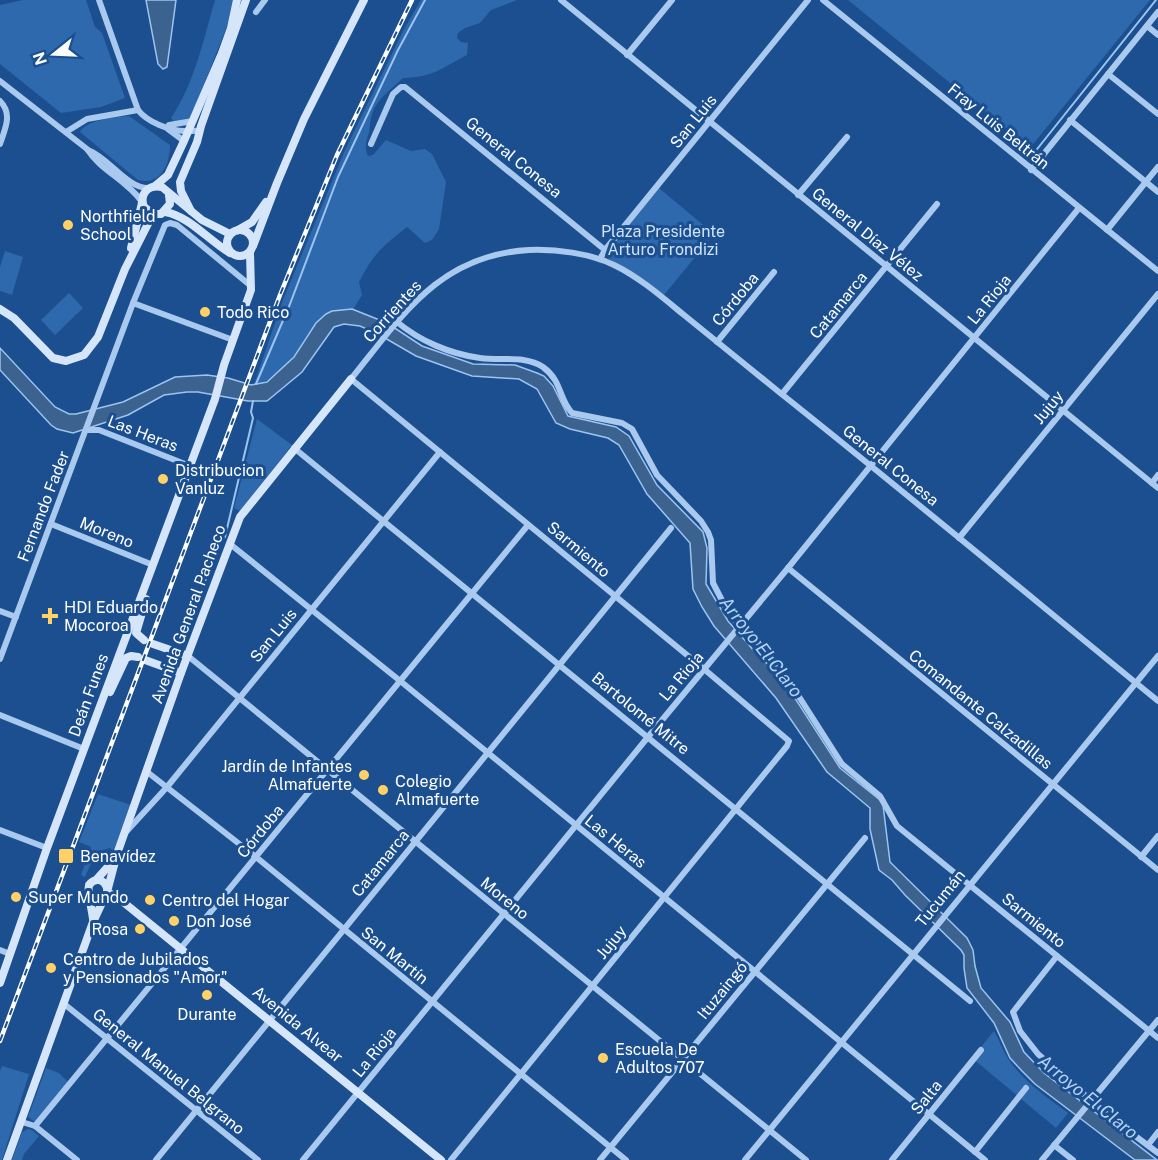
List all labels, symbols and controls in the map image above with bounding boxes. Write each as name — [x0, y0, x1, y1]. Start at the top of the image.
north arrow — [24, 24, 84, 84]
text: N — [29, 50, 51, 67]
street label: Fray Luis Beltrán — [944, 80, 1053, 173]
street label: San Luis — [666, 91, 721, 152]
street label: General Conesa — [462, 113, 565, 202]
street label: General Díaz Vélez — [808, 184, 927, 285]
place label: Northfield School — [80, 207, 155, 244]
marker: Northfield School — [61, 218, 75, 232]
park label: Plaza Presidente Arturo Frondizi — [601, 222, 725, 259]
street label: Catamarca — [806, 268, 871, 343]
street label: Córdoba — [708, 269, 763, 330]
street label: La Rioja — [964, 271, 1015, 328]
street label: Corrientes — [359, 276, 425, 347]
place label: Todo Rico — [217, 303, 289, 322]
marker: Todo Rico — [198, 305, 212, 319]
street label: Jujuy — [1029, 386, 1068, 428]
street label: Las Heras — [105, 411, 181, 456]
street label: General Conesa — [839, 421, 942, 510]
street label: Fernando Fader — [14, 448, 73, 564]
place label: Distribucion Vanluz — [175, 461, 264, 498]
marker: Distribucion Vanluz — [156, 472, 170, 486]
street label: Moreno — [77, 513, 137, 552]
street label: Sarmiento — [543, 517, 614, 581]
street label: Avenida General Pacheco — [147, 522, 230, 706]
water label: Arroyo El Claro — [716, 592, 807, 701]
place label: HDI Eduardo Mocoroa — [64, 598, 158, 635]
street label: San Luis — [246, 605, 301, 666]
marker: HDI Eduardo Mocoroa — [41, 607, 59, 625]
street label: Comandante Calzadillas — [905, 646, 1056, 773]
street label: La Rioja — [655, 648, 707, 705]
street label: Deán Funes — [65, 651, 112, 739]
street label: Bartolomé Mitre — [588, 668, 693, 759]
place label: Jardín de Infantes Almafuerte — [221, 757, 352, 794]
marker: Jardín de Infantes Almafuerte — [357, 768, 371, 782]
place label: Colegio Almafuerte — [395, 772, 479, 809]
marker: Colegio Almafuerte — [376, 783, 390, 797]
street label: Córdoba — [233, 801, 288, 862]
street label: Las Heras — [581, 811, 650, 872]
street label: Catamarca — [348, 826, 413, 901]
marker: Benavídez — [57, 847, 75, 865]
place label: Benavídez — [80, 847, 156, 866]
street label: Tucumán — [912, 866, 969, 931]
street label: Moreno — [477, 873, 533, 924]
place label: Super Mundo — [28, 888, 128, 907]
street label: Sarmiento — [998, 889, 1069, 952]
marker: Super Mundo — [9, 890, 23, 904]
place label: Centro del Hogar — [162, 891, 289, 910]
marker: Centro del Hogar — [143, 893, 157, 907]
place label: Don José — [186, 912, 252, 931]
marker: Don José — [167, 914, 181, 928]
place label: Rosa — [91, 920, 128, 939]
street label: Jujuy — [592, 921, 631, 963]
marker: Rosa — [133, 922, 147, 936]
street label: San Martín — [357, 922, 432, 988]
place label: Centro de Jubilados y Pensionados "Amor" — [63, 950, 227, 987]
street label: Ituzaingó — [693, 958, 751, 1023]
marker: Centro de Jubilados y Pensionados "Amor" — [44, 961, 58, 975]
street label: Avenida Alvear — [249, 982, 347, 1067]
marker: Durante — [200, 988, 214, 1002]
street label: General Manuel Belgrano — [89, 1004, 248, 1139]
place label: Durante — [177, 1005, 237, 1024]
street label: La Rioja — [349, 1024, 400, 1081]
place label: Escuela De Adultos 707 — [615, 1040, 705, 1077]
water label: Arroyo El Claro — [1034, 1050, 1142, 1143]
marker: Escuela De Adultos 707 — [596, 1051, 610, 1065]
street label: Salta — [907, 1076, 946, 1118]

